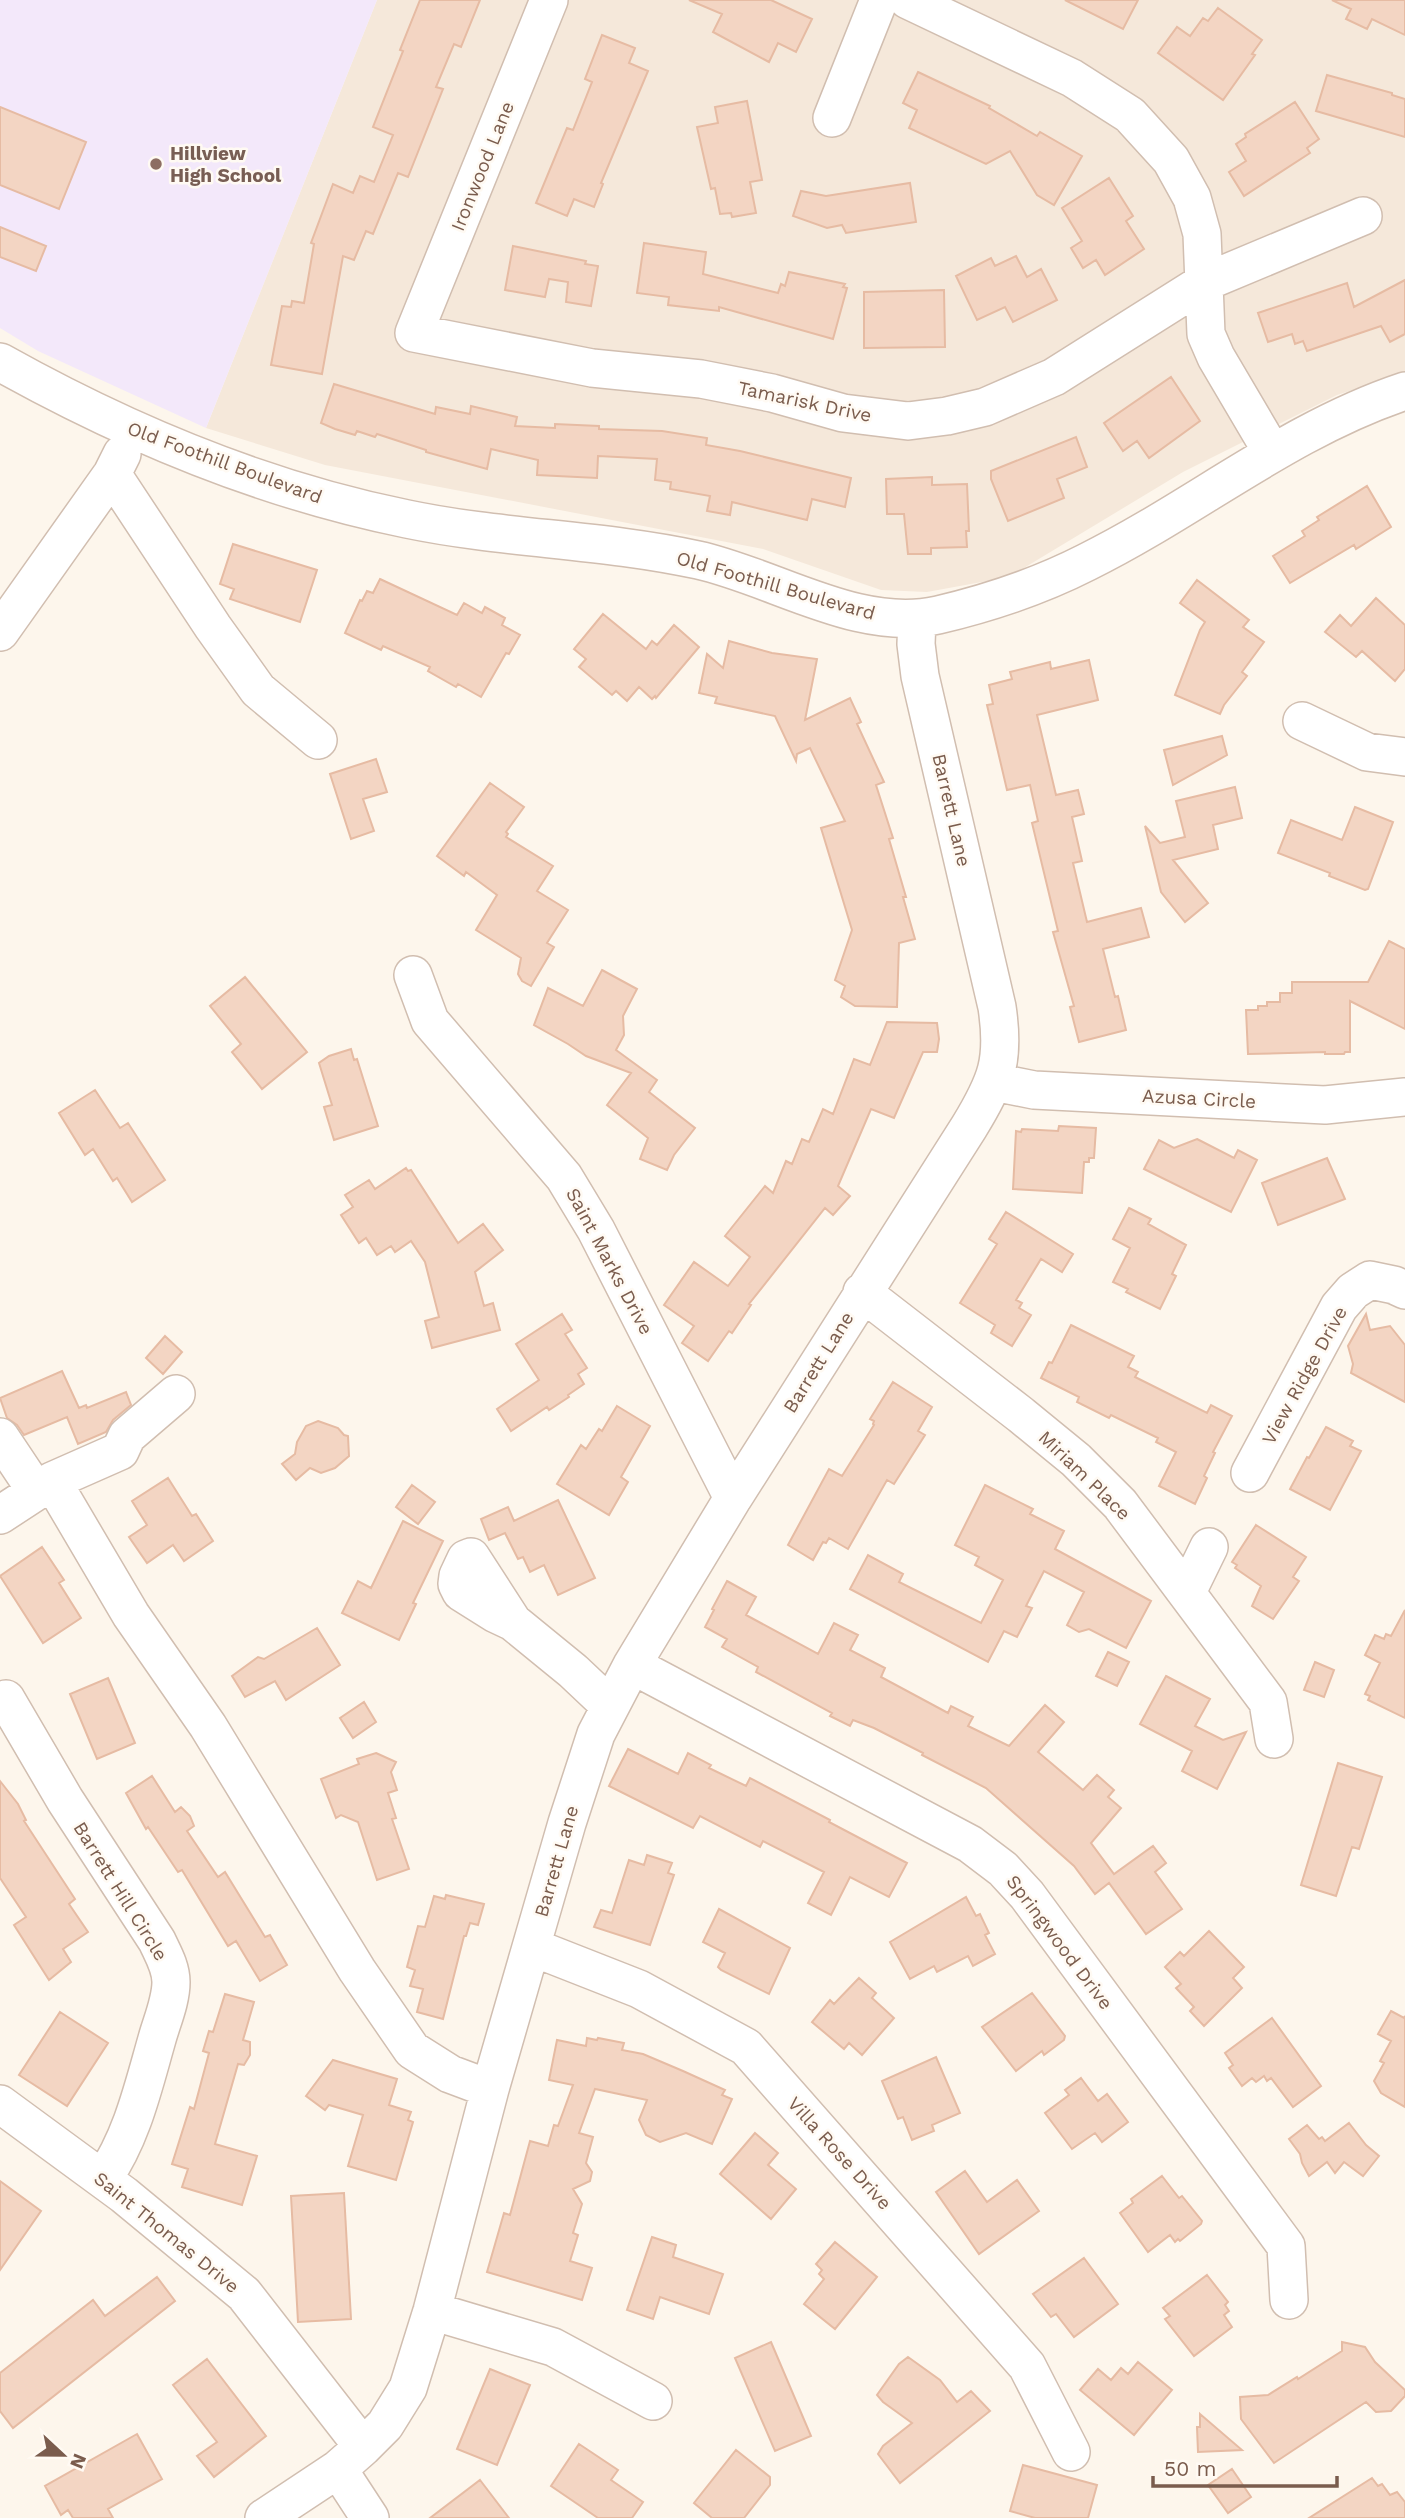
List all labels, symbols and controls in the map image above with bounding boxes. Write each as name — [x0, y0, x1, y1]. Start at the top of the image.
street label: Ironwood Lane — [446, 98, 519, 234]
place label: Hillview High School — [170, 142, 282, 187]
marker: Hillview High School — [148, 156, 164, 172]
street label: Tamarisk Drive — [736, 376, 874, 427]
street label: Old Foothill Boulevard — [124, 417, 325, 508]
street label: Old Foothill Boulevard — [674, 546, 878, 625]
street label: Barrett Lane — [927, 751, 976, 869]
street label: Azusa Circle — [1141, 1084, 1257, 1113]
street label: Saint Marks Drive — [561, 1184, 658, 1339]
street label: View Ridge Drive — [1257, 1302, 1352, 1448]
street label: Barrett Lane — [778, 1307, 859, 1417]
street label: Miriam Place — [1034, 1426, 1136, 1525]
street label: Barrett Lane — [530, 1803, 583, 1920]
street label: Barrett Hill Circle — [69, 1817, 173, 1965]
street label: Springwood Drive — [1002, 1870, 1118, 2014]
street label: Villa Rose Drive — [783, 2092, 896, 2215]
street label: Saint Thomas Drive — [89, 2167, 244, 2298]
north arrow — [28, 2420, 98, 2490]
scale bar — [1153, 2444, 1337, 2488]
text: N — [65, 2450, 92, 2472]
text: 50 m — [1164, 2456, 1216, 2481]

